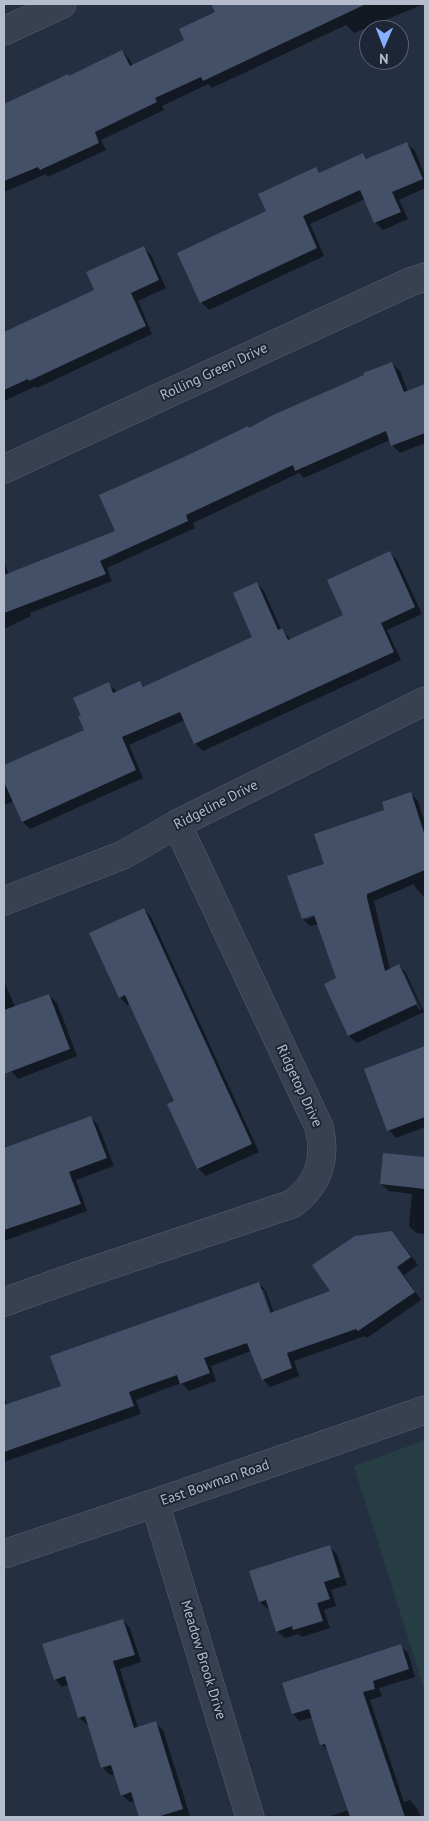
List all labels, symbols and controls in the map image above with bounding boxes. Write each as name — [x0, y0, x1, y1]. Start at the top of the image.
north arrow — [359, 20, 409, 70]
text: N — [379, 50, 389, 68]
street label: Rolling Green Drive — [158, 340, 270, 404]
street label: Ridgeline Drive — [171, 777, 261, 833]
street label: Ridgetop Drive — [273, 1042, 325, 1130]
street label: East Bowman Road — [158, 1457, 272, 1509]
street label: Meadow Brook Drive — [177, 1598, 229, 1722]

